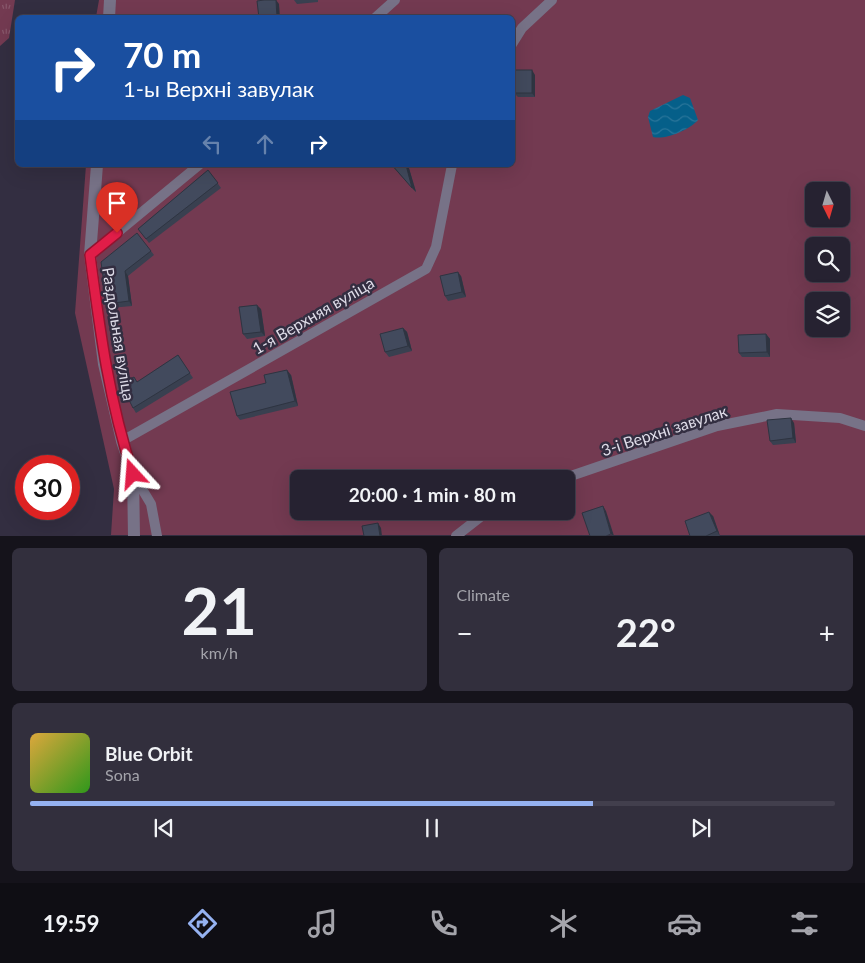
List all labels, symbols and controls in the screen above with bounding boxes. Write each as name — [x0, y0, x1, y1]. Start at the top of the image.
text: 70 m — [123, 33, 201, 75]
icon: right — [40, 35, 105, 100]
text: 1-ы Верхні завулак — [123, 75, 314, 102]
icon: left — [198, 130, 226, 158]
icon: ahead — [251, 130, 279, 158]
icon: right — [304, 130, 332, 158]
pin — [96, 182, 138, 233]
north arrow — [805, 182, 850, 228]
map controls — [805, 182, 850, 337]
icon: arrive — [103, 189, 131, 217]
button: search — [805, 237, 850, 282]
street label: Раздольная вуліца — [99, 266, 139, 402]
street label: 1-я Верхняя вуліца — [249, 272, 377, 358]
button: layers — [805, 292, 850, 337]
street label: 3-і Верхні завулак — [599, 400, 730, 459]
position arrow — [106, 447, 158, 499]
speed limit sign: 30 — [15, 455, 80, 520]
text: 20:00 · 1 min · 80 m — [349, 483, 516, 506]
text: 21 — [182, 571, 257, 649]
text: Climate — [457, 585, 510, 604]
text: 22° — [616, 609, 676, 655]
text: − — [457, 616, 473, 650]
text: + — [819, 616, 835, 650]
text: km/h — [201, 643, 238, 662]
text: Blue Orbit — [105, 742, 193, 765]
text: Sona — [105, 765, 140, 784]
icon: previous — [150, 814, 178, 842]
icon: pause — [418, 814, 446, 842]
icon: next — [687, 814, 715, 842]
icon: directions — [185, 906, 220, 941]
icon: music — [305, 906, 340, 941]
icon: phone — [426, 906, 461, 941]
icon: climate — [546, 906, 581, 941]
icon: car — [667, 906, 702, 941]
icon: filters — [787, 906, 822, 941]
text: 19:59 — [43, 910, 99, 937]

